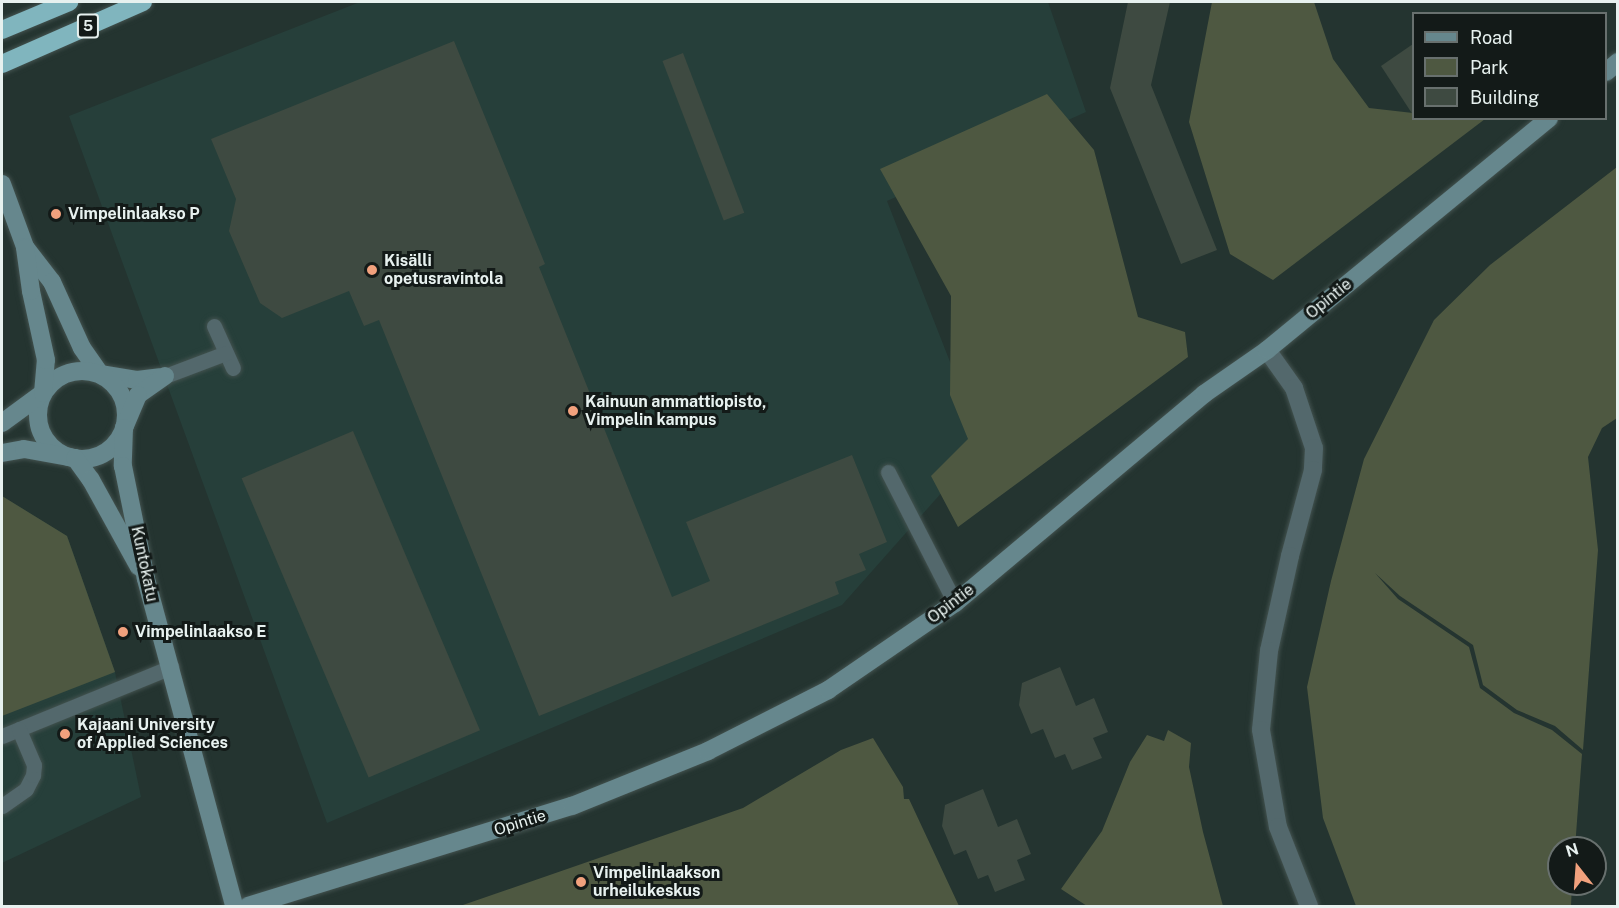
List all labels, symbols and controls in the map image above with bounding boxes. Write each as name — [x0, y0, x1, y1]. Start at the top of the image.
legend — [1412, 12, 1607, 120]
road number: 5 — [76, 14, 100, 38]
text: Road — [1470, 27, 1513, 48]
text: Park — [1470, 57, 1508, 78]
text: Building — [1470, 87, 1539, 108]
place label: Vimpelinlaakso P — [68, 204, 200, 224]
marker: Vimpelinlaakso P — [49, 207, 63, 221]
place label: Kisälli opetusravintola — [384, 251, 503, 289]
marker: Kisälli opetusravintola — [365, 263, 379, 277]
street label: Opintie — [1302, 275, 1356, 323]
place label: Kainuun ammattiopisto, Vimpelin kampus — [585, 392, 766, 430]
marker: Kainuun ammattiopisto, Vimpelin kampus — [566, 404, 580, 418]
street label: Kuntokatu — [127, 525, 161, 603]
street label: Opintie — [924, 580, 978, 628]
place label: Vimpelinlaakso E — [135, 622, 266, 642]
marker: Vimpelinlaakso E — [116, 625, 130, 639]
place label: Kajaani University of Applied Sciences — [77, 715, 228, 753]
marker: Kajaani University of Applied Sciences — [58, 727, 72, 741]
street label: Opintie — [492, 806, 548, 840]
north arrow — [1547, 836, 1607, 896]
text: N — [1563, 839, 1581, 861]
place label: Vimpelinlaakson urheilukeskus — [593, 863, 720, 901]
marker: Vimpelinlaakson urheilukeskus — [574, 875, 588, 889]

